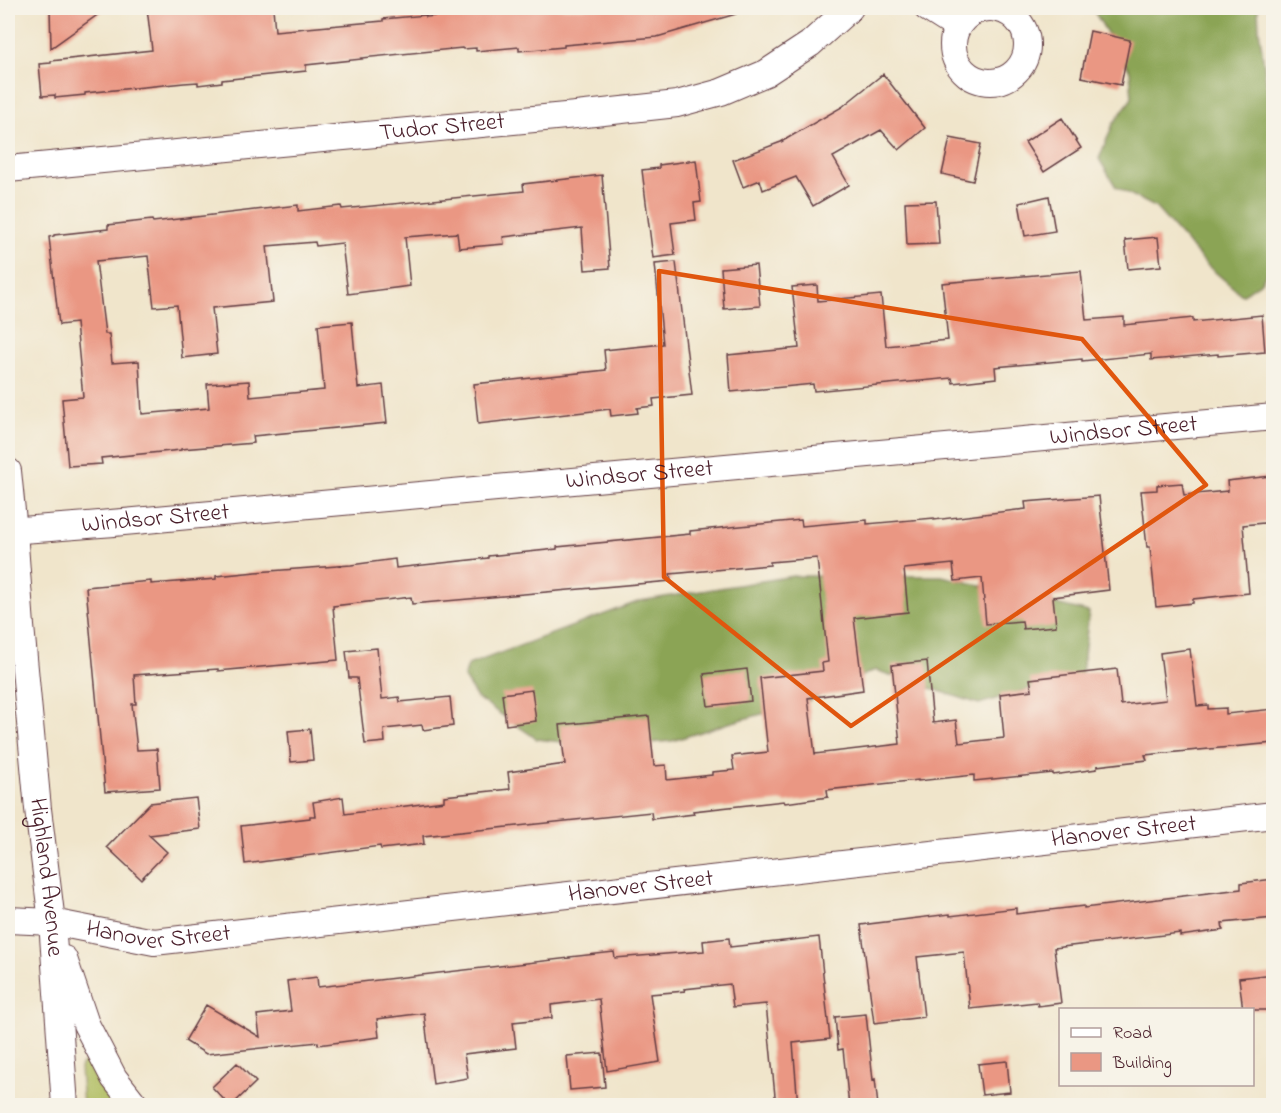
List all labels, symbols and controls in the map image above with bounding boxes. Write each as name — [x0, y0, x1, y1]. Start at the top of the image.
street label: Tudor Street — [378, 104, 506, 151]
street label: Windsor Street — [1048, 407, 1199, 455]
street label: Windsor Street — [564, 451, 715, 499]
street label: Windsor Street — [80, 495, 231, 543]
street label: Highland Avenue — [20, 796, 72, 958]
street label: Hanover Street — [1049, 806, 1198, 858]
street label: Hanover Street — [566, 861, 715, 912]
street label: Hanover Street — [83, 912, 233, 960]
legend — [1059, 1008, 1254, 1086]
text: Road — [1113, 1021, 1152, 1047]
text: Building — [1112, 1051, 1172, 1078]

